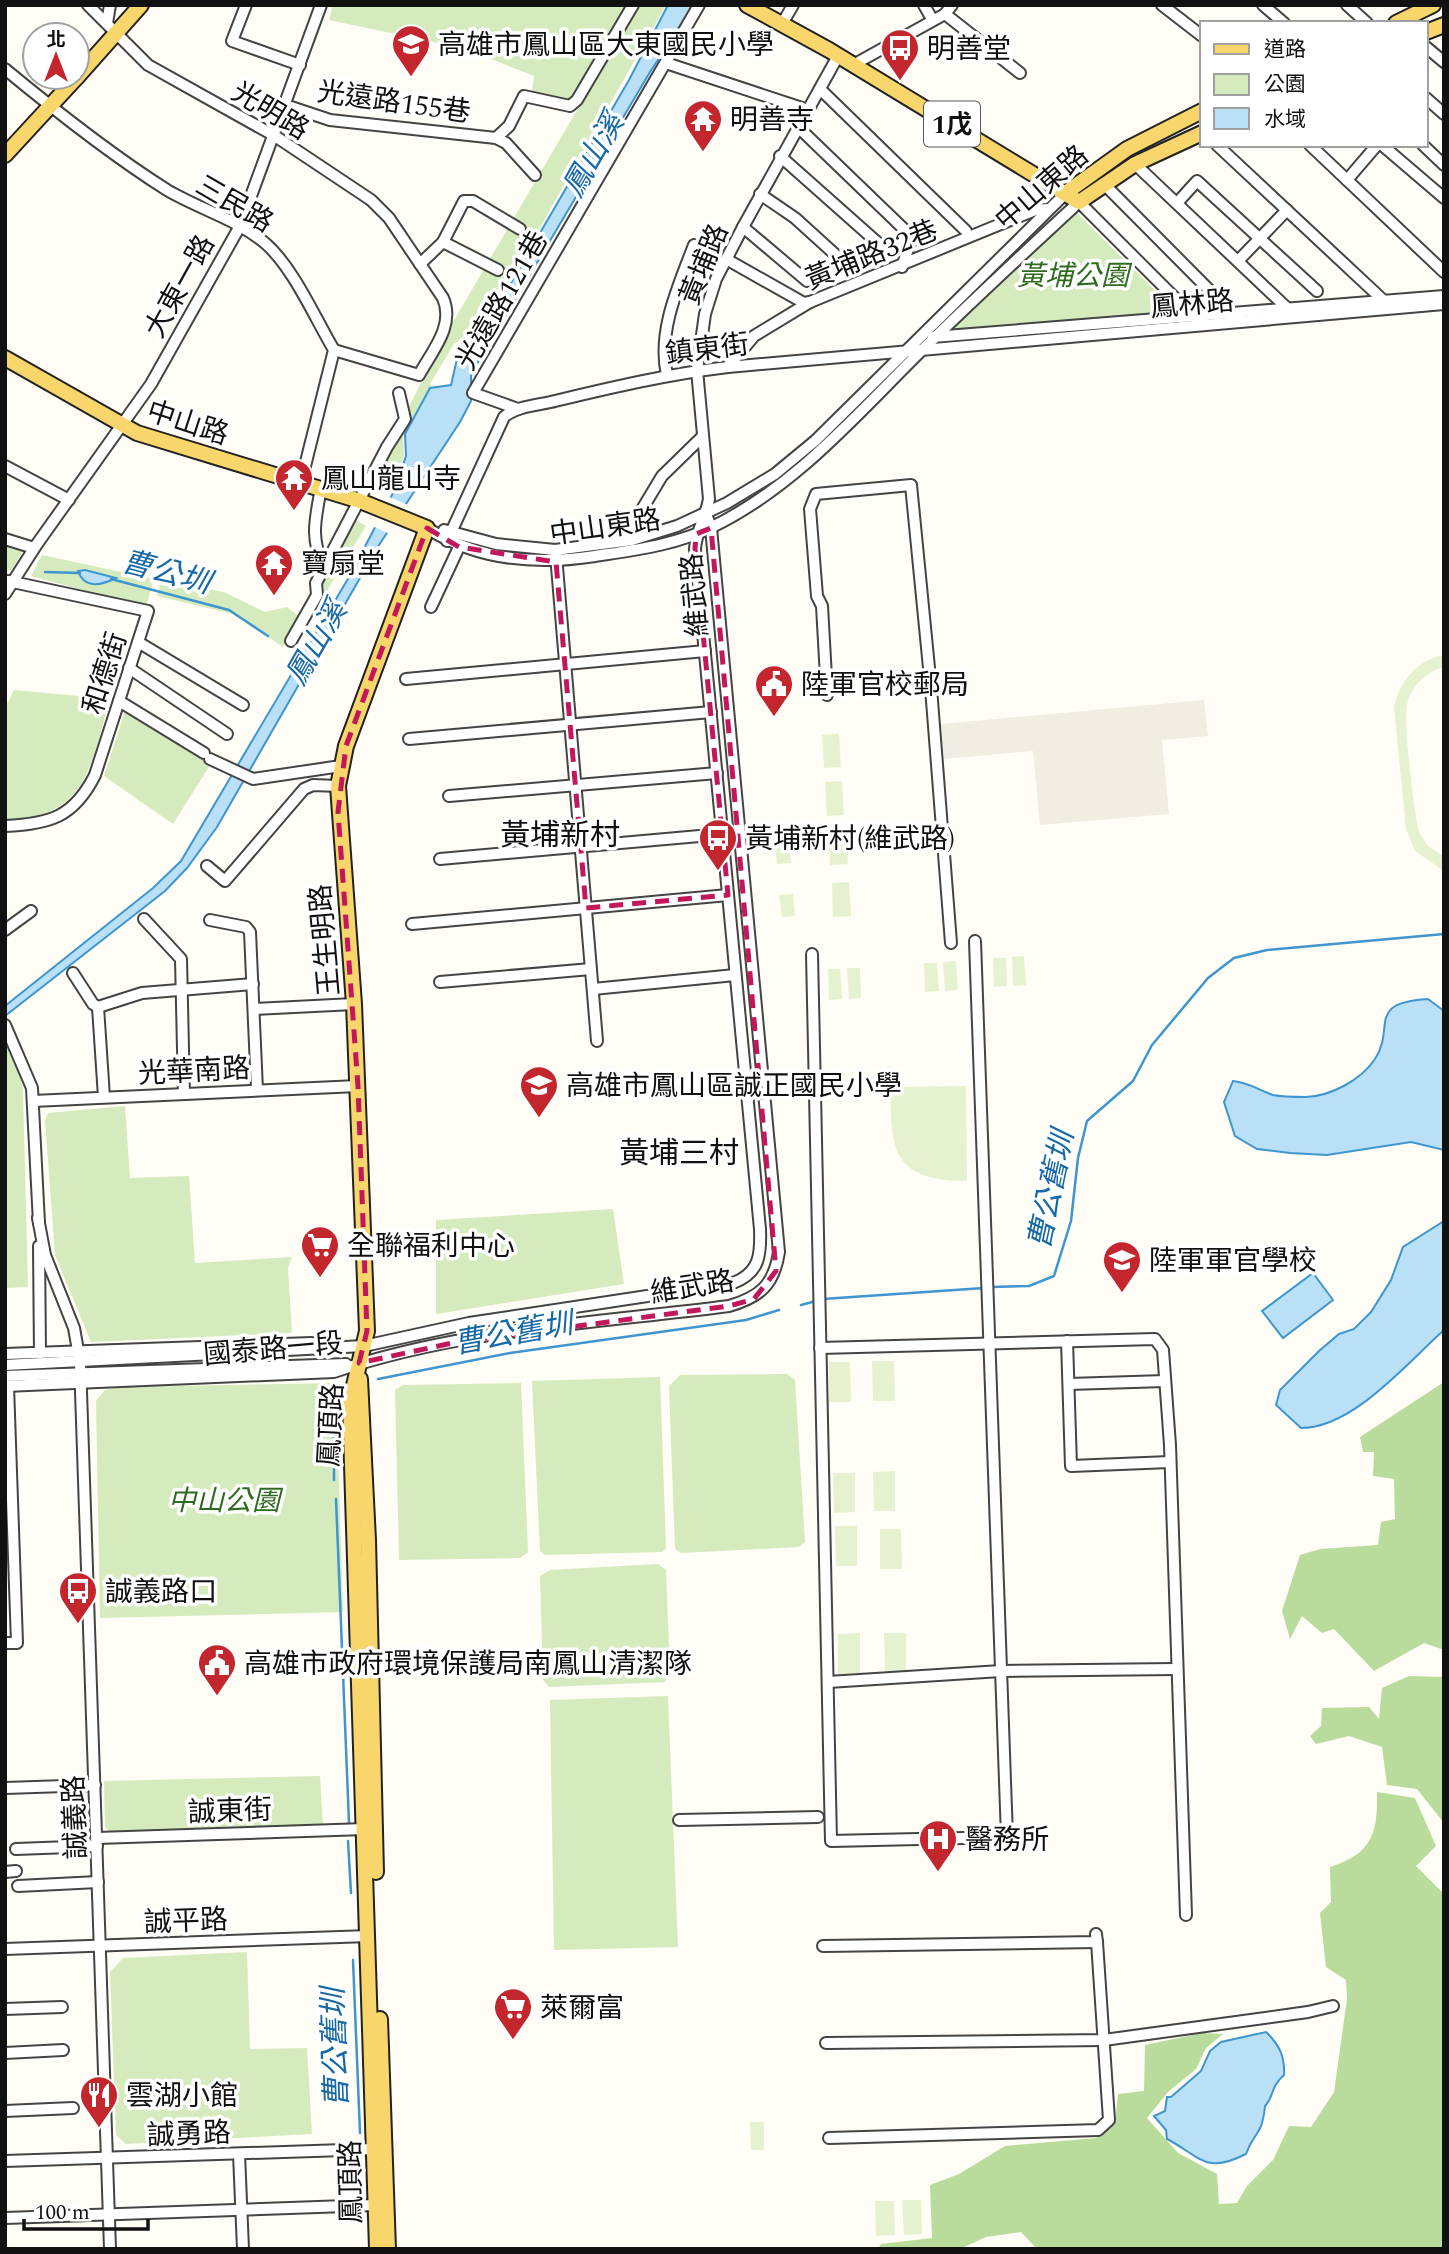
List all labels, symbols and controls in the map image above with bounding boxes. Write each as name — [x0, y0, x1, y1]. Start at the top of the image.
north arrow — [21, 21, 91, 91]
legend — [1200, 21, 1428, 147]
school or university icon: 高雄市鳳山區大東國民小學 — [390, 23, 432, 78]
place label: 高雄市鳳山區大東國民小學 — [438, 24, 774, 67]
text: 北 — [46, 26, 66, 55]
bus stop icon: 明善堂 — [879, 27, 921, 82]
place label: 明善堂 — [927, 28, 1011, 71]
text: 道路 — [1264, 34, 1306, 66]
text: 公園 — [1264, 69, 1306, 101]
street label: 光遠路155巷 — [315, 70, 473, 134]
street label: 光明路 — [223, 71, 317, 151]
temple icon: 明善寺 — [682, 98, 724, 153]
place label: 明善寺 — [730, 99, 814, 142]
water label: 鳳山溪 — [551, 102, 638, 206]
road number: 1戊 — [924, 102, 980, 146]
text: 水域 — [1264, 104, 1306, 136]
street label: 中山東路 — [986, 135, 1098, 241]
street label: 三民路 — [187, 165, 281, 244]
street label: 黃埔路32巷 — [799, 209, 945, 302]
street label: 黃埔路 — [669, 218, 740, 312]
street label: 光遠路121巷 — [445, 223, 559, 378]
street label: 大東一路 — [134, 227, 226, 346]
park label: 黃埔公園 — [1017, 255, 1133, 298]
street label: 鳳林路 — [1148, 279, 1236, 330]
street label: 鎮東街 — [663, 323, 751, 376]
street label: 中山路 — [141, 390, 234, 457]
temple icon: 鳳山龍山寺 — [273, 457, 315, 512]
place label: 鳳山龍山寺 — [321, 458, 461, 501]
street label: 中山東路 — [547, 498, 664, 557]
water label: 曹公圳 — [116, 539, 219, 608]
temple icon: 寶扇堂 — [253, 542, 295, 597]
place label: 寶扇堂 — [301, 543, 385, 586]
street label: 維武路 — [670, 551, 721, 639]
water label: 鳳山溪 — [274, 590, 361, 694]
street label: 和德街 — [72, 627, 139, 720]
public building icon: 陸軍官校郵局 — [753, 663, 795, 718]
place label: 陸軍官校郵局 — [801, 664, 969, 707]
district label: 黃埔新村 — [500, 813, 620, 859]
bus stop icon: 黃埔新村(維武路) — [697, 817, 739, 872]
place label: 黃埔新村(維武路) — [745, 818, 955, 861]
street label: 王生明路 — [299, 882, 352, 998]
street label: 光華南路 — [137, 1047, 251, 1096]
school or university icon: 高雄市鳳山區誠正國民小學 — [518, 1064, 560, 1119]
place label: 高雄市鳳山區誠正國民小學 — [566, 1065, 902, 1108]
water label: 曹公舊圳 — [1017, 1123, 1088, 1254]
district label: 黃埔三村 — [619, 1131, 739, 1177]
supermarket icon: 全聯福利中心 — [299, 1224, 341, 1279]
place label: 全聯福利中心 — [347, 1225, 515, 1268]
school or university icon: 陸軍軍官學校 — [1101, 1239, 1143, 1294]
place label: 陸軍軍官學校 — [1149, 1240, 1317, 1283]
street label: 維武路 — [647, 1260, 737, 1315]
water label: 曹公舊圳 — [450, 1300, 580, 1367]
street label: 國泰路一段 — [202, 1322, 345, 1377]
street label: 鳳頂路 — [308, 1382, 355, 1468]
park label: 中山公園 — [168, 1480, 284, 1523]
bus stop icon: 誠義路口 — [57, 1570, 99, 1625]
place label: 誠義路口 — [105, 1571, 217, 1614]
public building icon: 高雄市政府環境保護局南鳳山清潔隊 — [196, 1642, 238, 1697]
place label: 高雄市政府環境保護局南鳳山清潔隊 — [244, 1643, 692, 1686]
street label: 誠義路 — [53, 1774, 98, 1860]
street label: 誠東街 — [187, 1789, 273, 1834]
hospital icon: 醫務所 — [917, 1818, 959, 1873]
place label: 醫務所 — [965, 1819, 1049, 1862]
street label: 誠平路 — [143, 1899, 229, 1944]
water label: 曹公舊圳 — [311, 1983, 361, 2109]
supermarket icon: 萊爾富 — [492, 1986, 534, 2041]
place label: 萊爾富 — [540, 1987, 624, 2030]
restaurant icon: 雲湖小館 — [78, 2074, 120, 2129]
place label: 雲湖小館 — [126, 2075, 238, 2118]
street label: 誠勇路 — [146, 2112, 232, 2157]
street label: 鳳頂路 — [329, 2140, 374, 2224]
scale bar — [24, 2188, 149, 2232]
text: 100 m — [35, 2197, 90, 2229]

